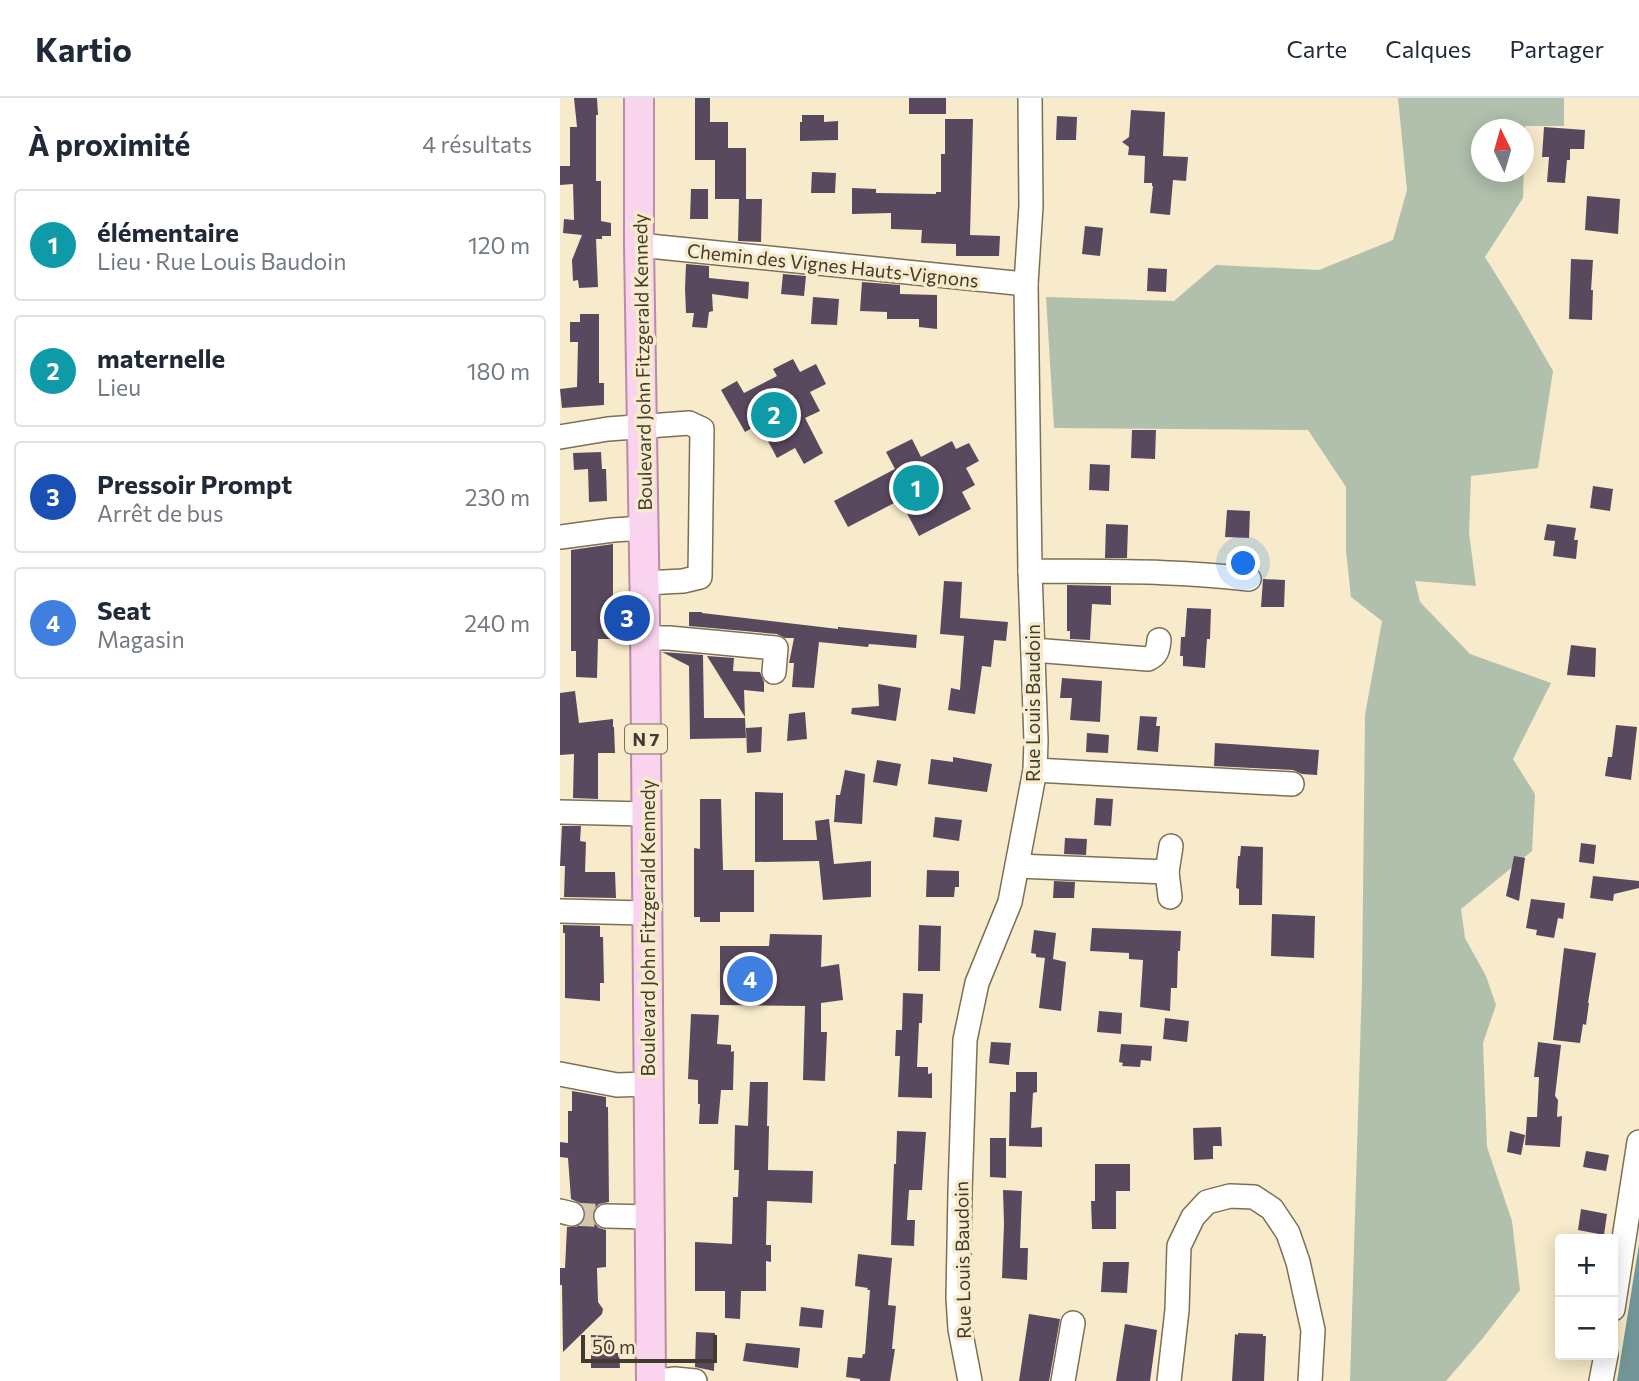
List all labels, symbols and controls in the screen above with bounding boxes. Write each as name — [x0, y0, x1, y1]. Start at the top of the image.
text: Kartio — [35, 28, 132, 69]
text: Carte — [1286, 34, 1347, 63]
text: Calques — [1385, 34, 1471, 63]
text: Partager — [1509, 34, 1604, 63]
north arrow — [1471, 119, 1534, 182]
text: À proximité — [28, 125, 190, 162]
text: 4 résultats — [422, 130, 532, 158]
street label: Boulevard John Fitzgerald Kennedy — [628, 213, 656, 511]
text: élémentaire — [97, 216, 239, 247]
text: 1 — [48, 231, 58, 259]
text: 120 m — [468, 231, 530, 259]
street label: Chemin des Vignes Hauts-Vignons — [686, 238, 980, 292]
text: Lieu · Rue Louis Baudoin — [97, 247, 346, 275]
text: maternelle — [97, 342, 225, 373]
text: 2 — [46, 357, 60, 385]
text: 180 m — [467, 357, 530, 385]
text: Lieu — [97, 373, 141, 401]
pin: 2 — [751, 389, 797, 441]
pin: 1 — [893, 462, 939, 514]
text: Pressoir Prompt — [97, 468, 292, 499]
text: 3 — [46, 483, 60, 511]
text: 230 m — [465, 483, 530, 511]
text: Arrêt de bus — [97, 499, 223, 527]
your location — [1226, 546, 1260, 580]
pin: 3 — [604, 592, 650, 644]
text: Seat — [97, 594, 151, 625]
text: 4 — [46, 609, 60, 637]
text: 240 m — [464, 609, 530, 637]
street label: Rue Louis Baudoin — [1021, 624, 1044, 782]
text: Magasin — [97, 625, 185, 653]
road number: N 7 — [625, 724, 667, 754]
street label: Boulevard John Fitzgerald Kennedy — [636, 779, 659, 1077]
pin: 4 — [727, 953, 773, 1005]
street label: Rue Louis Baudoin — [949, 1181, 975, 1339]
map controls — [1555, 1234, 1618, 1360]
button: + — [1555, 1234, 1618, 1297]
button: − — [1555, 1297, 1618, 1360]
scale bar — [581, 1332, 718, 1364]
text: 50 m — [592, 1335, 636, 1358]

